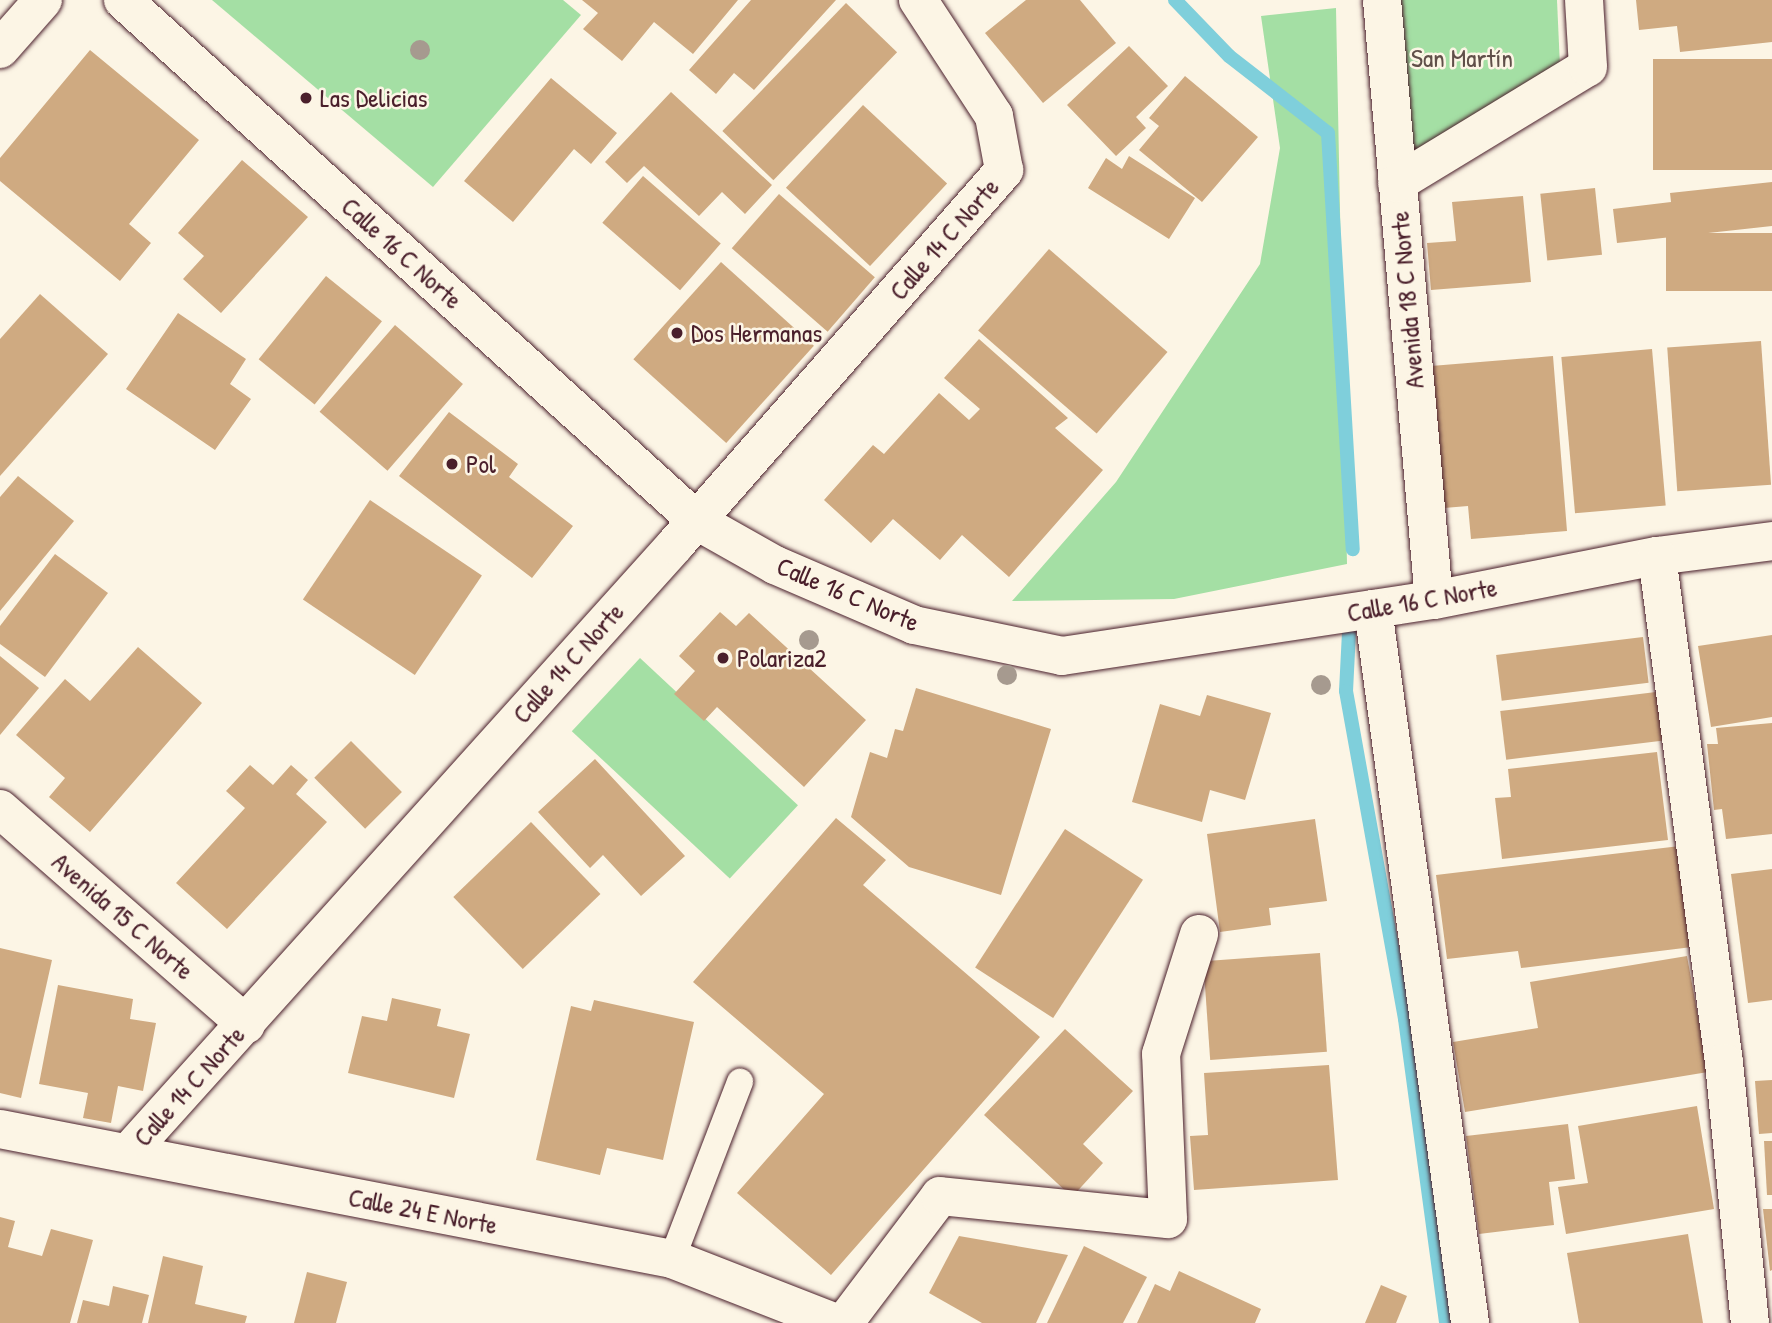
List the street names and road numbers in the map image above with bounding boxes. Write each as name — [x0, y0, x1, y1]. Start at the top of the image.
street label: Calle 14 C Norte — [883, 172, 1005, 306]
street label: Calle 16 C Norte — [335, 191, 469, 315]
street label: Avenida 18 C Norte — [1384, 210, 1430, 390]
street label: Calle 16 C Norte — [772, 550, 924, 638]
street label: Calle 16 C Norte — [1345, 571, 1499, 629]
street label: Calle 14 C Norte — [506, 596, 630, 730]
street label: Avenida 15 C Norte — [46, 846, 200, 986]
street label: Calle 14 C Norte — [127, 1019, 251, 1153]
street label: Calle 24 E Norte — [346, 1181, 500, 1241]

